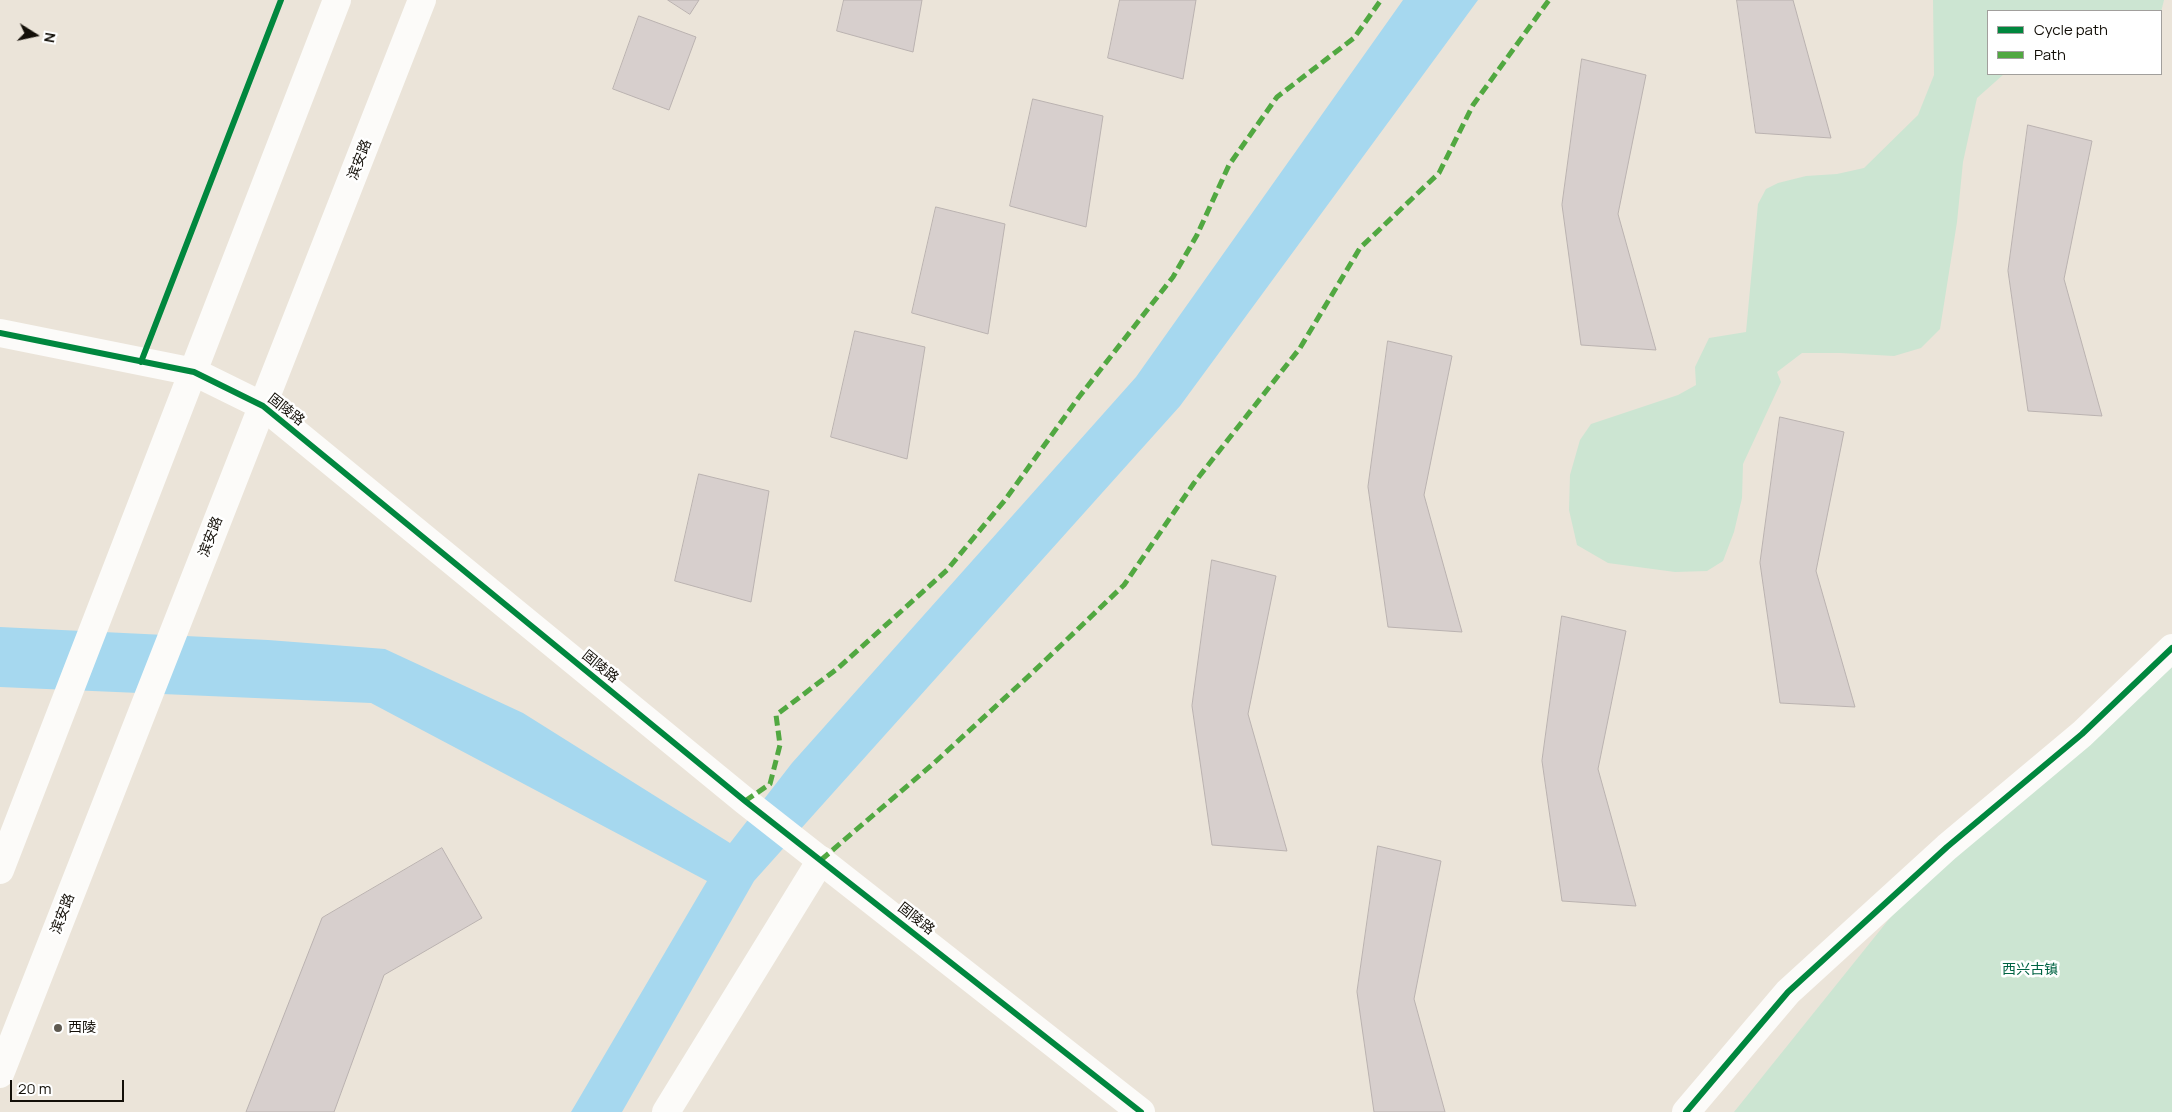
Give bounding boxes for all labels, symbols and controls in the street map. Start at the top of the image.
north arrow [10,10,60,60]
legend [1987,10,2162,75]
text: Cycle path [2034,19,2108,40]
text: N [40,31,60,44]
text: Path [2034,44,2066,65]
street label: 滨安路 [345,137,375,183]
street label: 固陵路 [264,390,308,430]
street label: 滨安路 [196,514,226,560]
street label: 固陵路 [578,647,622,687]
street label: 滨安路 [48,891,78,937]
street label: 固陵路 [894,899,938,939]
park label: 西兴古镇 [2002,962,2058,978]
place label: 西陵 [68,1020,96,1036]
marker: 西陵 [52,1022,64,1034]
scale bar [12,1070,126,1102]
text: 20 m [18,1078,51,1099]

